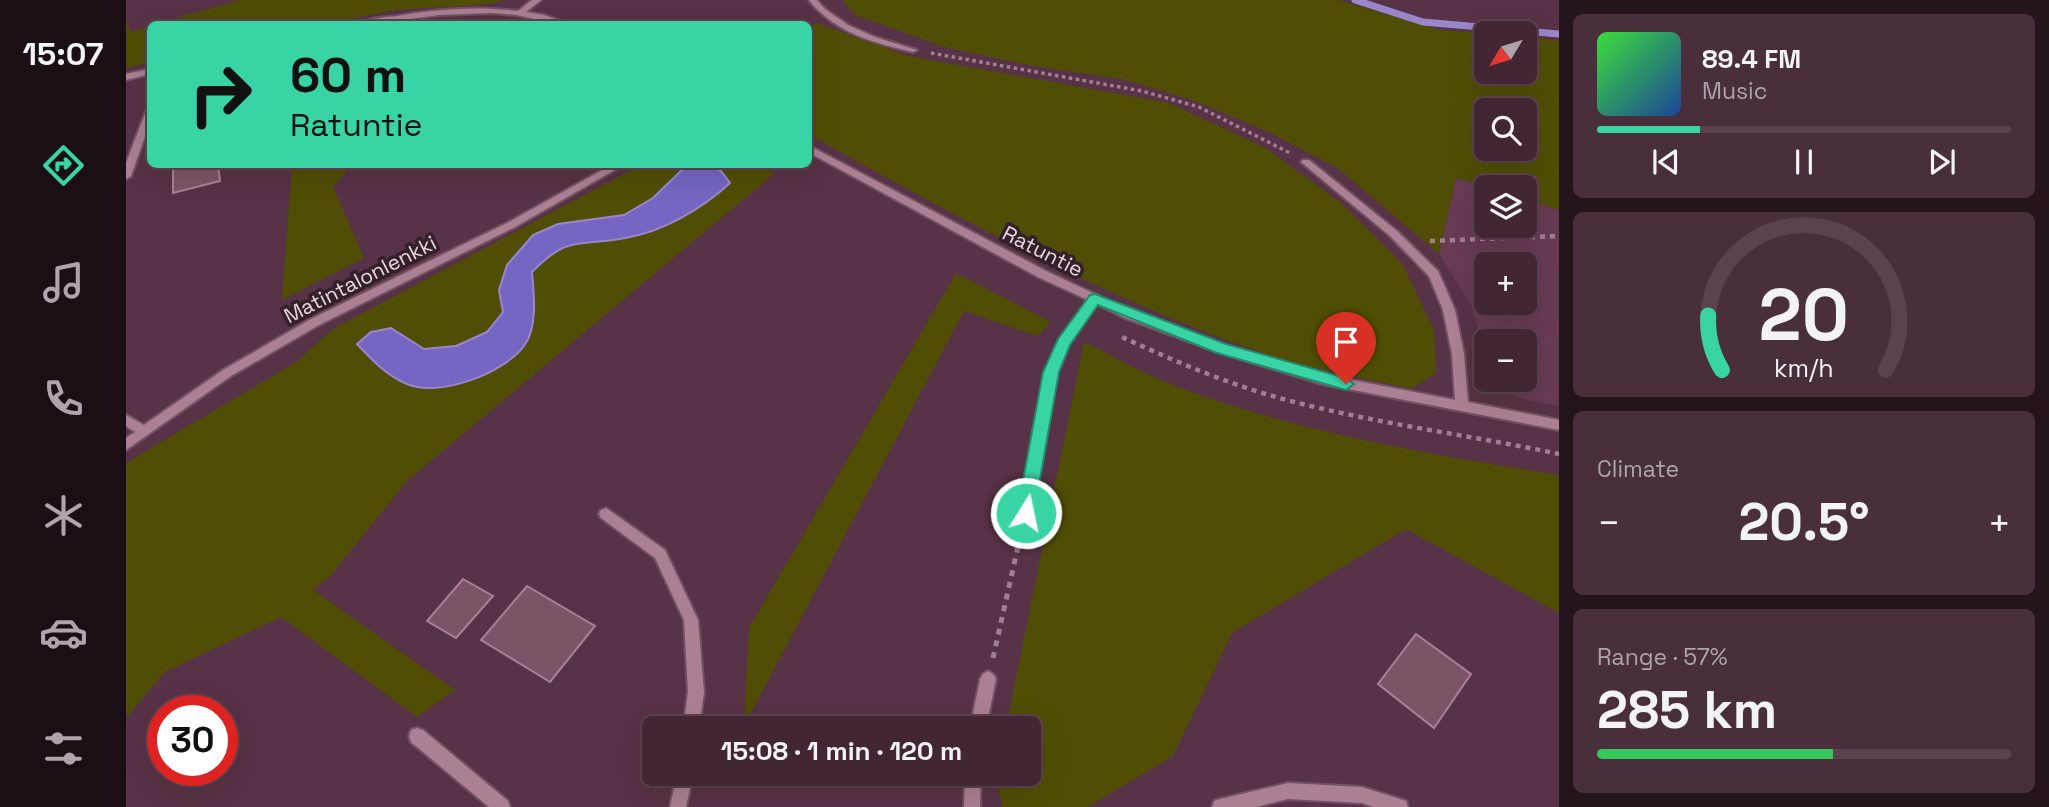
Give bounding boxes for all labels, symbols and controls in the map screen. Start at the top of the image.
north arrow [1474,21,1536,84]
map controls [1474,21,1537,392]
text: 15:07 [22,34,104,74]
text: 89.4 FM [1702,42,1801,76]
text: 60 m [290,44,406,106]
icon: right [175,49,266,140]
text: Music [1702,76,1767,106]
button: search [1474,98,1537,161]
text: Ratuntie [290,105,423,145]
icon: directions [39,141,88,190]
icon: previous [1647,143,1685,181]
icon: pause [1785,143,1823,181]
icon: next [1923,143,1961,181]
button: layers [1474,175,1537,238]
street label: Ratuntie [998,219,1088,283]
street label: Matintalonlenkki [279,229,441,329]
button: + [1474,252,1537,315]
icon: music [39,258,88,307]
text: 20 [1759,269,1849,362]
pin [1316,312,1376,384]
icon: arrive [1327,323,1365,361]
button: − [1474,329,1537,392]
text: km/h [1774,352,1834,384]
icon: phone [39,374,88,423]
text: Climate [1597,454,1679,484]
position arrow [989,476,1063,550]
text: 20.5° [1738,489,1870,555]
icon: climate [39,491,88,540]
text: − [1597,499,1621,547]
text: + [1987,499,2011,547]
icon: car [39,608,88,657]
text: Range · 57% [1597,642,1728,672]
text: 285 km [1597,677,1777,743]
speed limit sign: 30 [147,695,238,786]
icon: filters [39,724,88,773]
text: 15:08 · 1 min · 120 m [721,734,962,768]

